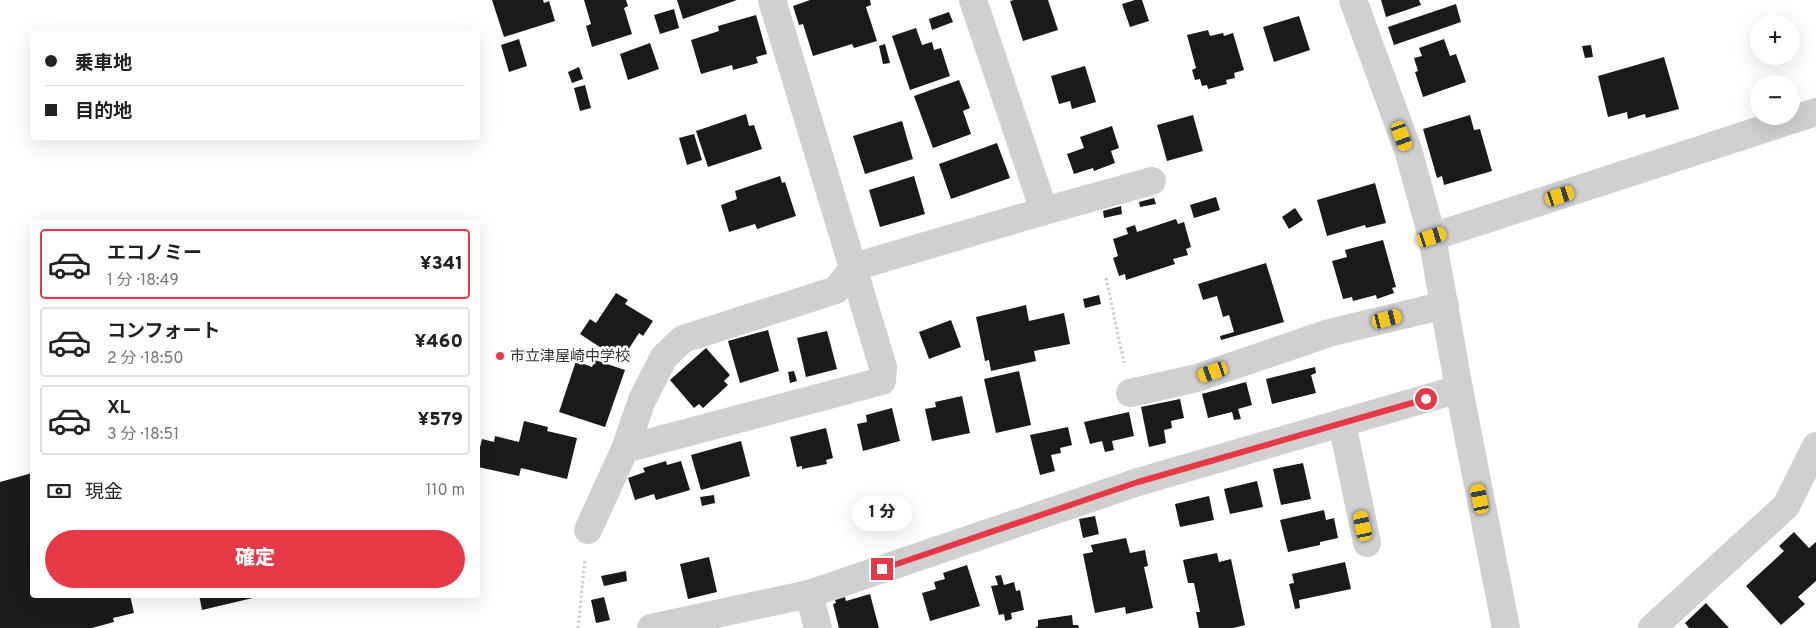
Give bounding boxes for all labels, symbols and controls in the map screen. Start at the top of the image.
map controls [1750,15,1800,125]
button: + [1750,15,1800,65]
text: 乗車地 [75,52,132,76]
button: − [1750,75,1800,125]
text: 目的地 [75,100,132,124]
car [1389,119,1414,153]
car [1543,184,1576,208]
car [1415,225,1448,249]
icon: car [47,242,92,287]
text: エコノミー [107,242,202,266]
text: ¥341 [420,252,463,276]
text: 1 分 · 18:49 [107,271,179,291]
car [1370,308,1403,330]
icon: car [47,320,92,365]
text: コンフォート [107,320,220,344]
text: ¥460 [414,330,463,354]
place label: 市立津屋崎中学校 [510,348,630,367]
text: 2 分 · 18:50 [107,349,184,369]
marker: 市立津屋崎中学校 [494,350,506,362]
car [1196,360,1229,384]
route start [1415,388,1437,410]
text: XL [107,396,130,420]
icon: car [47,398,92,443]
text: ¥579 [418,408,463,432]
text: 3 分 · 18:51 [107,425,179,445]
icon: cash [45,477,73,505]
text: 現金 [85,481,123,505]
text: 110 m [425,481,465,501]
car [1469,483,1490,515]
callout: 1 分 [852,496,912,532]
text: 1 分 [869,503,895,523]
car [1352,510,1373,542]
button: 確定 [45,530,465,588]
route end [871,558,893,580]

